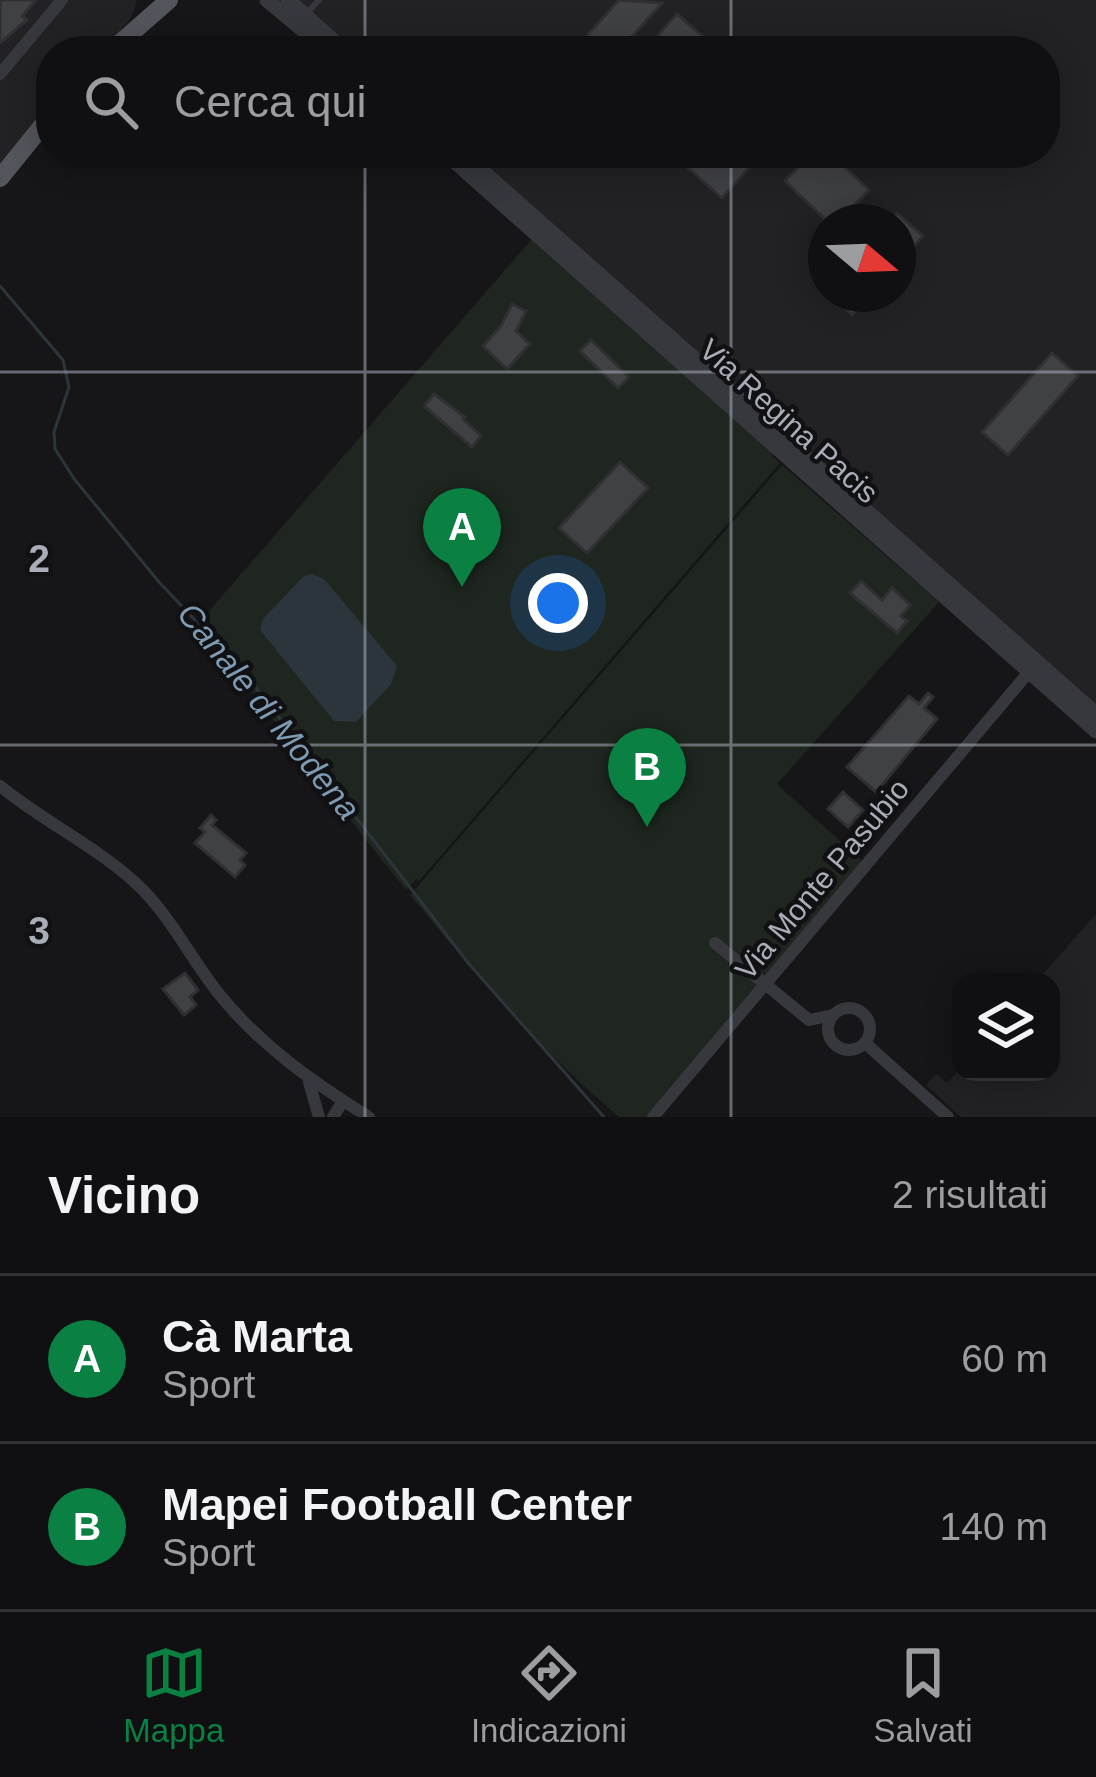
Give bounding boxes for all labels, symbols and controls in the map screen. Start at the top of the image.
search box [36,36,1060,168]
icon: search [78,69,144,135]
text: Cerca qui [174,76,367,127]
north arrow [808,204,916,312]
street label: Via Regina Pacis [693,332,885,510]
pin: A [423,488,501,587]
text: 2 [28,537,50,580]
your location [528,573,588,633]
water label: Canale di Modena [170,595,368,827]
pin: B [608,728,686,827]
street label: Via Monte Pasubio [729,772,915,986]
text: 3 [28,909,50,952]
map controls [952,973,1060,1081]
button: layers [952,973,1060,1081]
text: Vicino [48,1167,200,1224]
text: 2 risultati [892,1173,1048,1216]
text: Cà Marta [162,1311,352,1362]
text: A [73,1337,101,1380]
text: 60 m [961,1337,1048,1380]
text: Sport [162,1363,255,1406]
text: Mapei Football Center [162,1479,632,1530]
text: B [73,1505,101,1548]
text: 140 m [940,1505,1048,1548]
text: Sport [162,1531,255,1574]
tab: Mappa [123,1640,224,1750]
tab: Indicazioni [471,1640,627,1750]
tab: Salvati [874,1640,973,1750]

